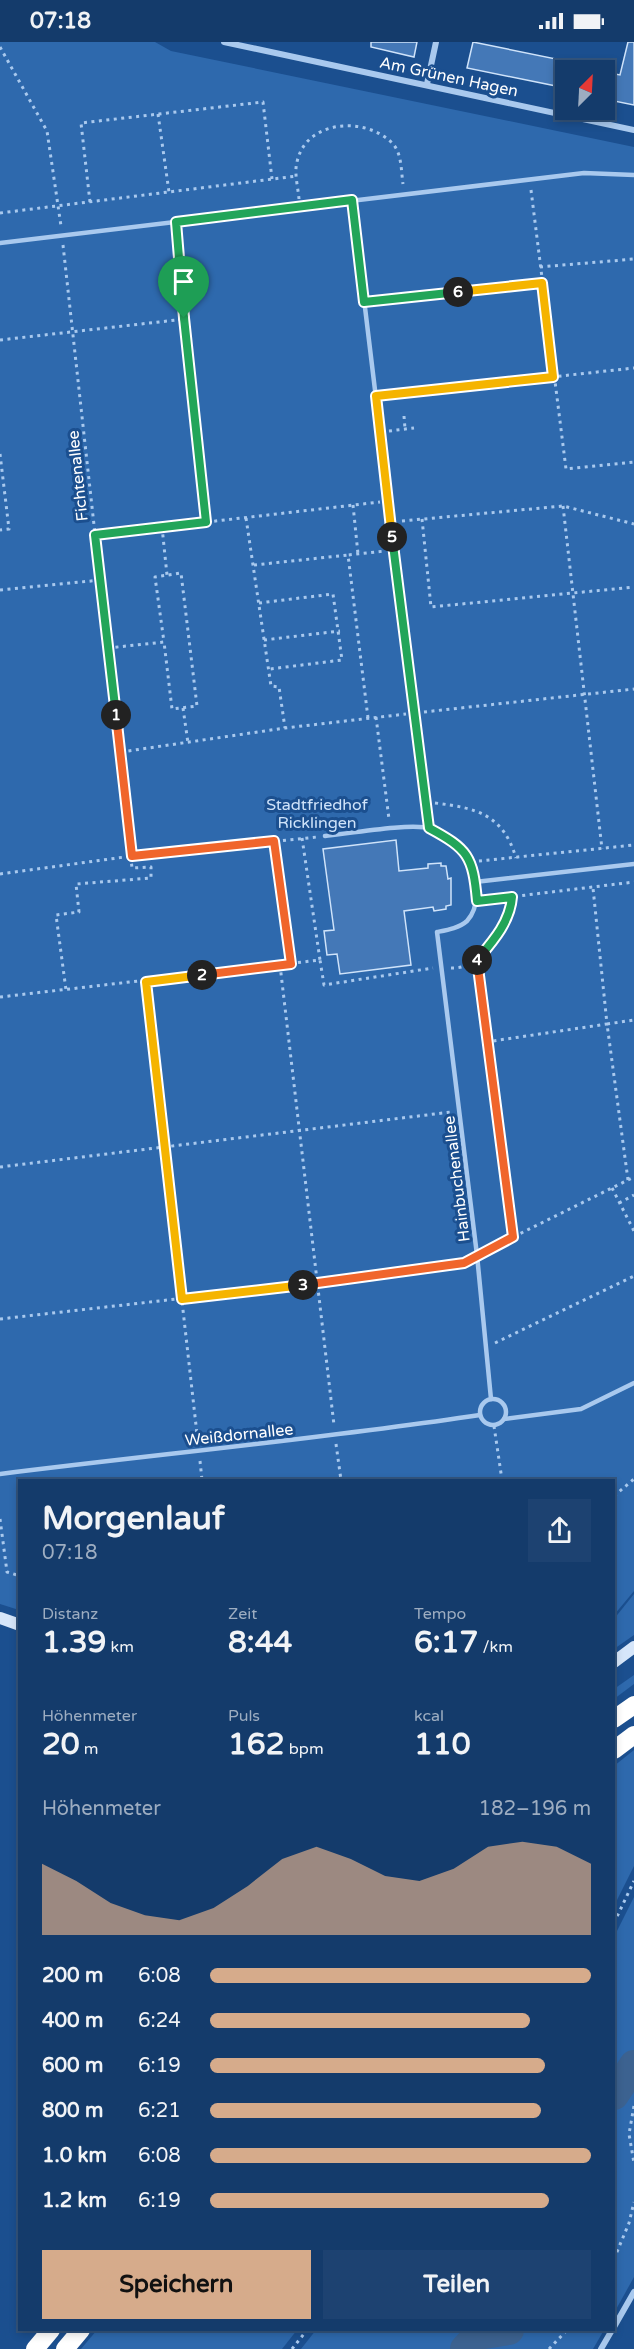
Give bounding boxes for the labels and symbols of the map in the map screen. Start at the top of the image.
street label: Am Grünen Hagen [378,53,520,101]
north arrow [555,60,615,120]
pin [158,256,209,318]
pin: 6 [443,277,473,307]
street label: Fichtenallee [63,429,93,522]
pin: 5 [377,522,407,552]
pin: 1 [101,700,131,730]
park label: Stadtfriedhof Ricklingen [266,795,369,833]
pin: 4 [462,945,492,975]
pin: 2 [187,960,217,990]
street label: Hainbuchenallee [439,1115,475,1243]
pin: 3 [288,1270,318,1300]
street label: Weißdornallee [184,1419,294,1451]

